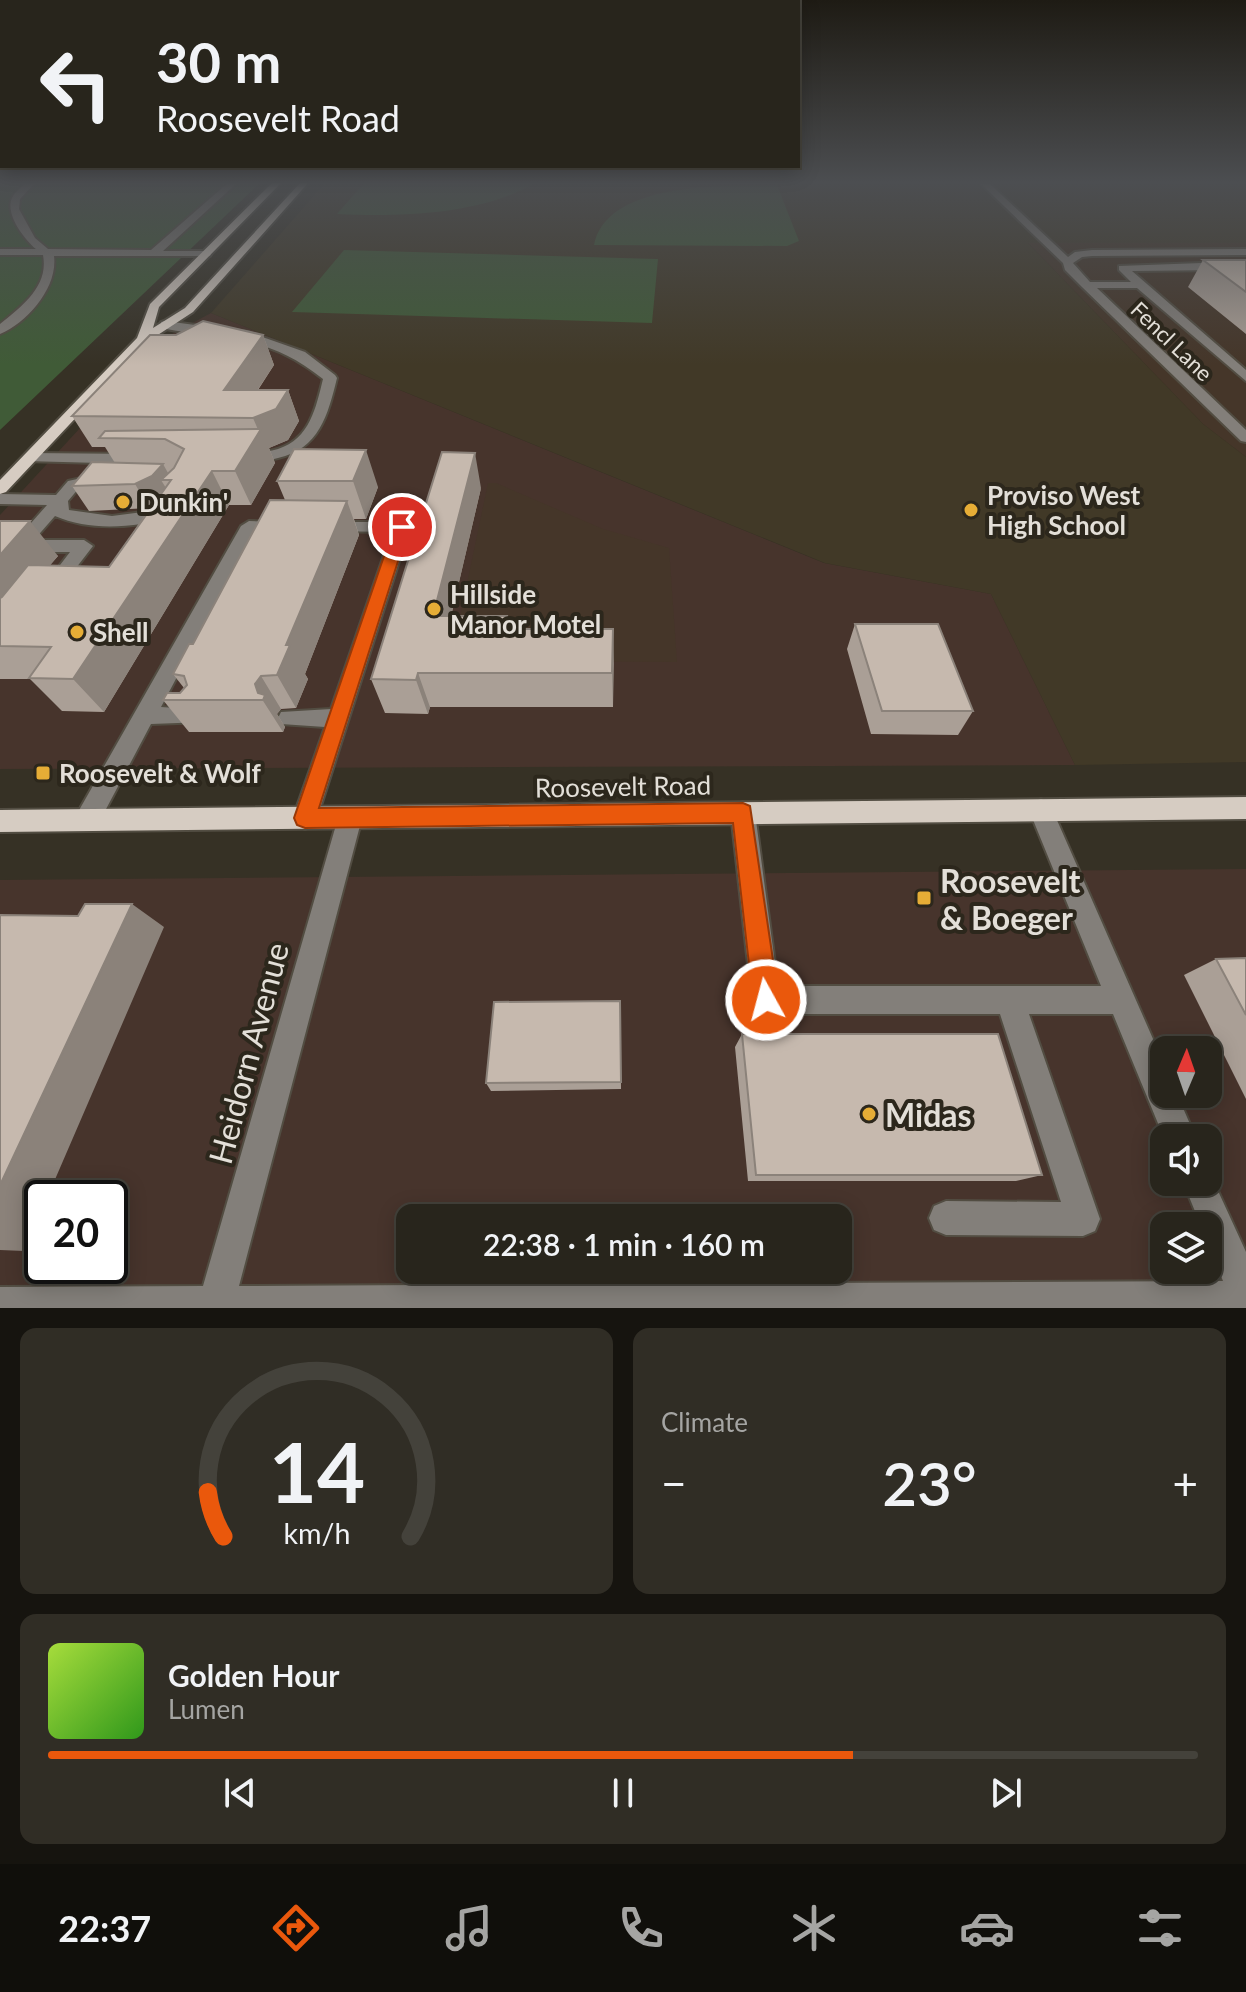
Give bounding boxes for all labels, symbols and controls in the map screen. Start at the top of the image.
text: 30 m [156,28,281,95]
icon: left [24,32,128,136]
text: Roosevelt Road [156,96,400,140]
street label: Fencl Lane [1126,296,1218,386]
place label: Proviso West High School [987,479,1141,541]
place label: Dunkin' [139,486,228,518]
marker: Dunkin' [114,493,132,511]
pin [368,493,436,561]
marker: Proviso West High School [962,501,980,519]
icon: arrive [380,505,424,549]
place label: Hillside Manor Motel [450,578,601,640]
marker: Hillside Manor Motel [425,600,443,618]
place label: Shell [93,616,149,648]
marker: Shell [68,623,86,641]
place label: Roosevelt & Wolf [59,757,261,789]
marker: Roosevelt & Wolf [34,764,52,782]
street label: Roosevelt Road [535,768,711,804]
place label: Roosevelt & Boeger [940,861,1080,937]
marker: Roosevelt & Boeger [915,889,933,907]
street label: Heidorn Avenue [200,938,296,1168]
position arrow [724,958,808,1042]
north arrow [1150,1036,1222,1108]
map controls [1150,1036,1222,1284]
place label: Midas [885,1095,972,1134]
marker: Midas [860,1105,878,1123]
button: sound [1150,1124,1222,1196]
speed limit sign: 20 [24,1180,128,1284]
button: layers [1150,1212,1222,1284]
text: 22:38 · 1 min · 160 m [483,1226,765,1262]
text: Climate [661,1406,748,1438]
text: 14 [268,1421,365,1521]
text: 23° [882,1447,977,1519]
text: − [661,1457,687,1509]
text: + [1172,1457,1198,1509]
text: km/h [283,1516,350,1550]
text: Golden Hour [168,1657,340,1693]
text: Lumen [168,1693,245,1725]
icon: previous [218,1771,262,1815]
icon: pause [601,1771,645,1815]
icon: next [984,1771,1028,1815]
icon: directions [268,1900,324,1956]
icon: music [441,1900,497,1956]
icon: phone [613,1900,669,1956]
icon: climate [786,1900,842,1956]
icon: car [959,1900,1015,1956]
icon: filters [1132,1900,1188,1956]
text: 22:37 [58,1906,151,1950]

